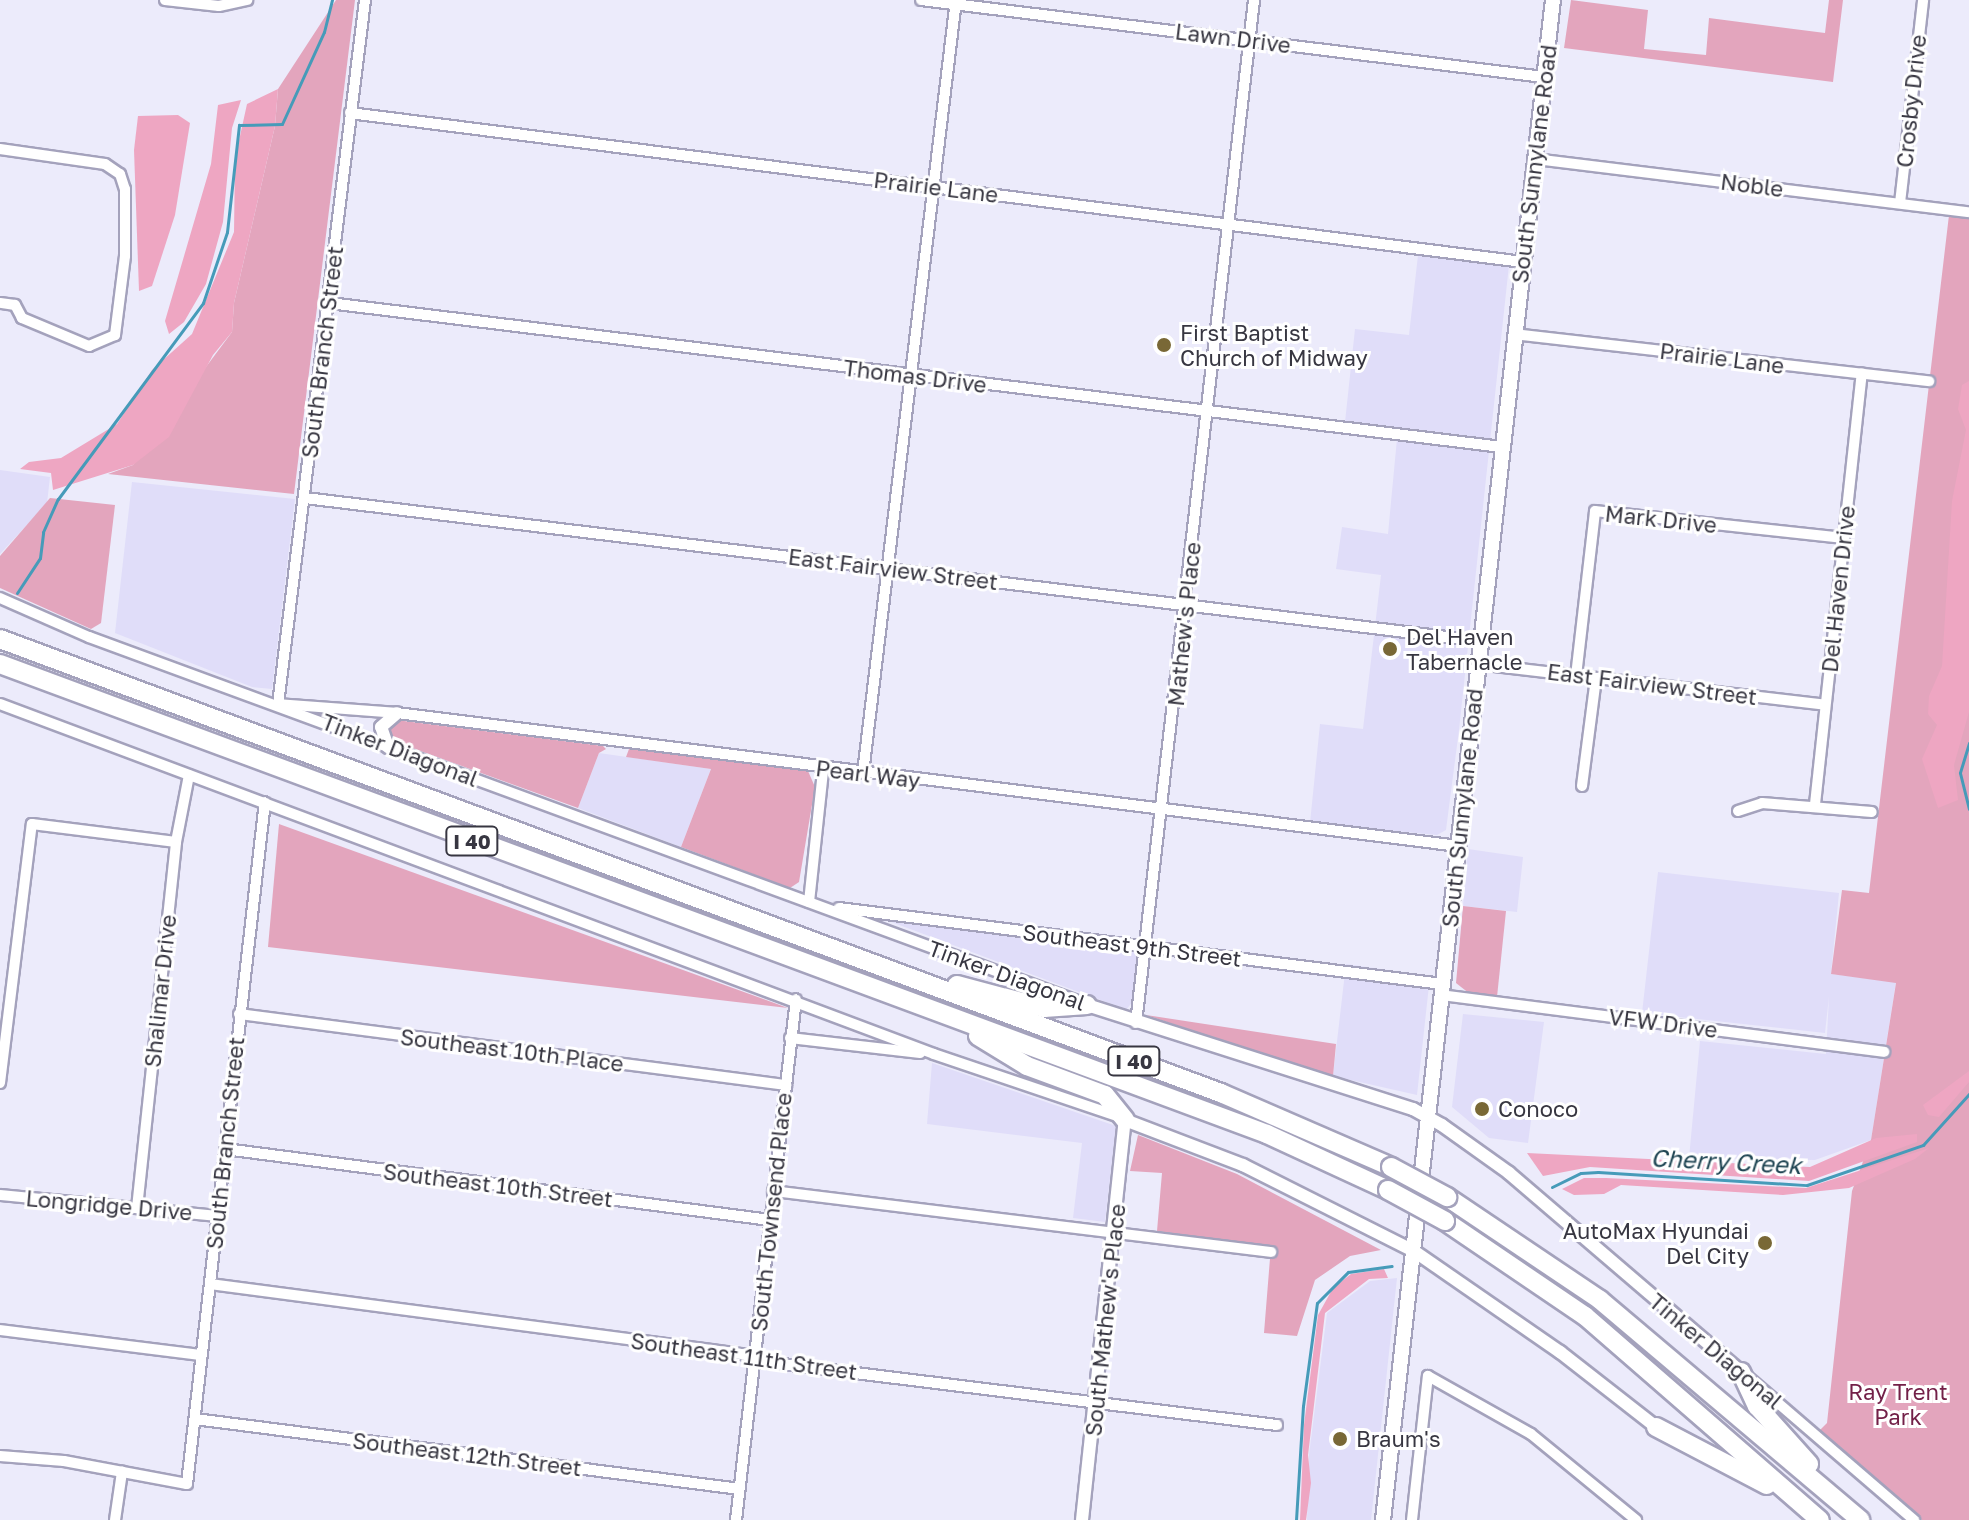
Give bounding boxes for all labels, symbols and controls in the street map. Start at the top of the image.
street label: Lawn Drive [1174,18,1292,58]
street label: Crosby Drive [1891,33,1931,169]
street label: South Sunnylane Road [1506,43,1562,285]
street label: Prairie Lane [872,166,1000,208]
street label: Noble [1719,168,1785,202]
street label: South Branch Street [296,244,348,460]
place label: First Baptist Church of Midway [1180,319,1368,370]
marker: First Baptist Church of Midway [1155,336,1173,354]
street label: Prairie Lane [1658,337,1786,379]
street label: Thomas Drive [842,354,988,398]
street label: Mark Drive [1604,500,1718,538]
street label: Del Haven Drive [1816,504,1860,674]
street label: Mathew's Place [1162,541,1206,707]
street label: East Fairview Street [787,543,999,595]
place label: Del Haven Tabernacle [1406,623,1522,674]
marker: Del Haven Tabernacle [1381,640,1399,658]
street label: East Fairview Street [1546,658,1758,710]
street label: South Sunnylane Road [1436,687,1488,929]
street label: Tinker Diagonal [318,708,482,792]
street label: Pearl Way [814,754,922,794]
road number: I 40 [444,825,500,857]
street label: Shalimar Drive [139,913,181,1069]
street label: Southeast 9th Street [1021,918,1243,972]
street label: Tinker Diagonal [925,934,1089,1016]
street label: VFW Drive [1607,1003,1719,1043]
street label: Southeast 10th Place [399,1023,625,1077]
street label: South Branch Street [201,1035,249,1251]
road number: I 40 [1106,1045,1162,1077]
street label: South Townsend Place [745,1091,797,1333]
place label: Conoco [1498,1096,1578,1122]
marker: Conoco [1473,1100,1491,1118]
water label: Cherry Creek [1650,1143,1802,1179]
street label: Southeast 10th Street [382,1158,614,1212]
street label: Longridge Drive [25,1185,193,1225]
street label: South Mathew's Place [1080,1202,1130,1438]
place label: AutoMax Hyundai Del City [1563,1217,1749,1268]
marker: AutoMax Hyundai Del City [1756,1234,1774,1252]
street label: Tinker Diagonal [1644,1288,1788,1414]
street label: Southeast 11th Street [629,1327,859,1385]
park label: Ray Trent Park [1848,1378,1948,1430]
place label: Braum's [1356,1426,1441,1452]
street label: Southeast 12th Street [351,1427,583,1481]
marker: Braum's [1331,1430,1349,1448]

